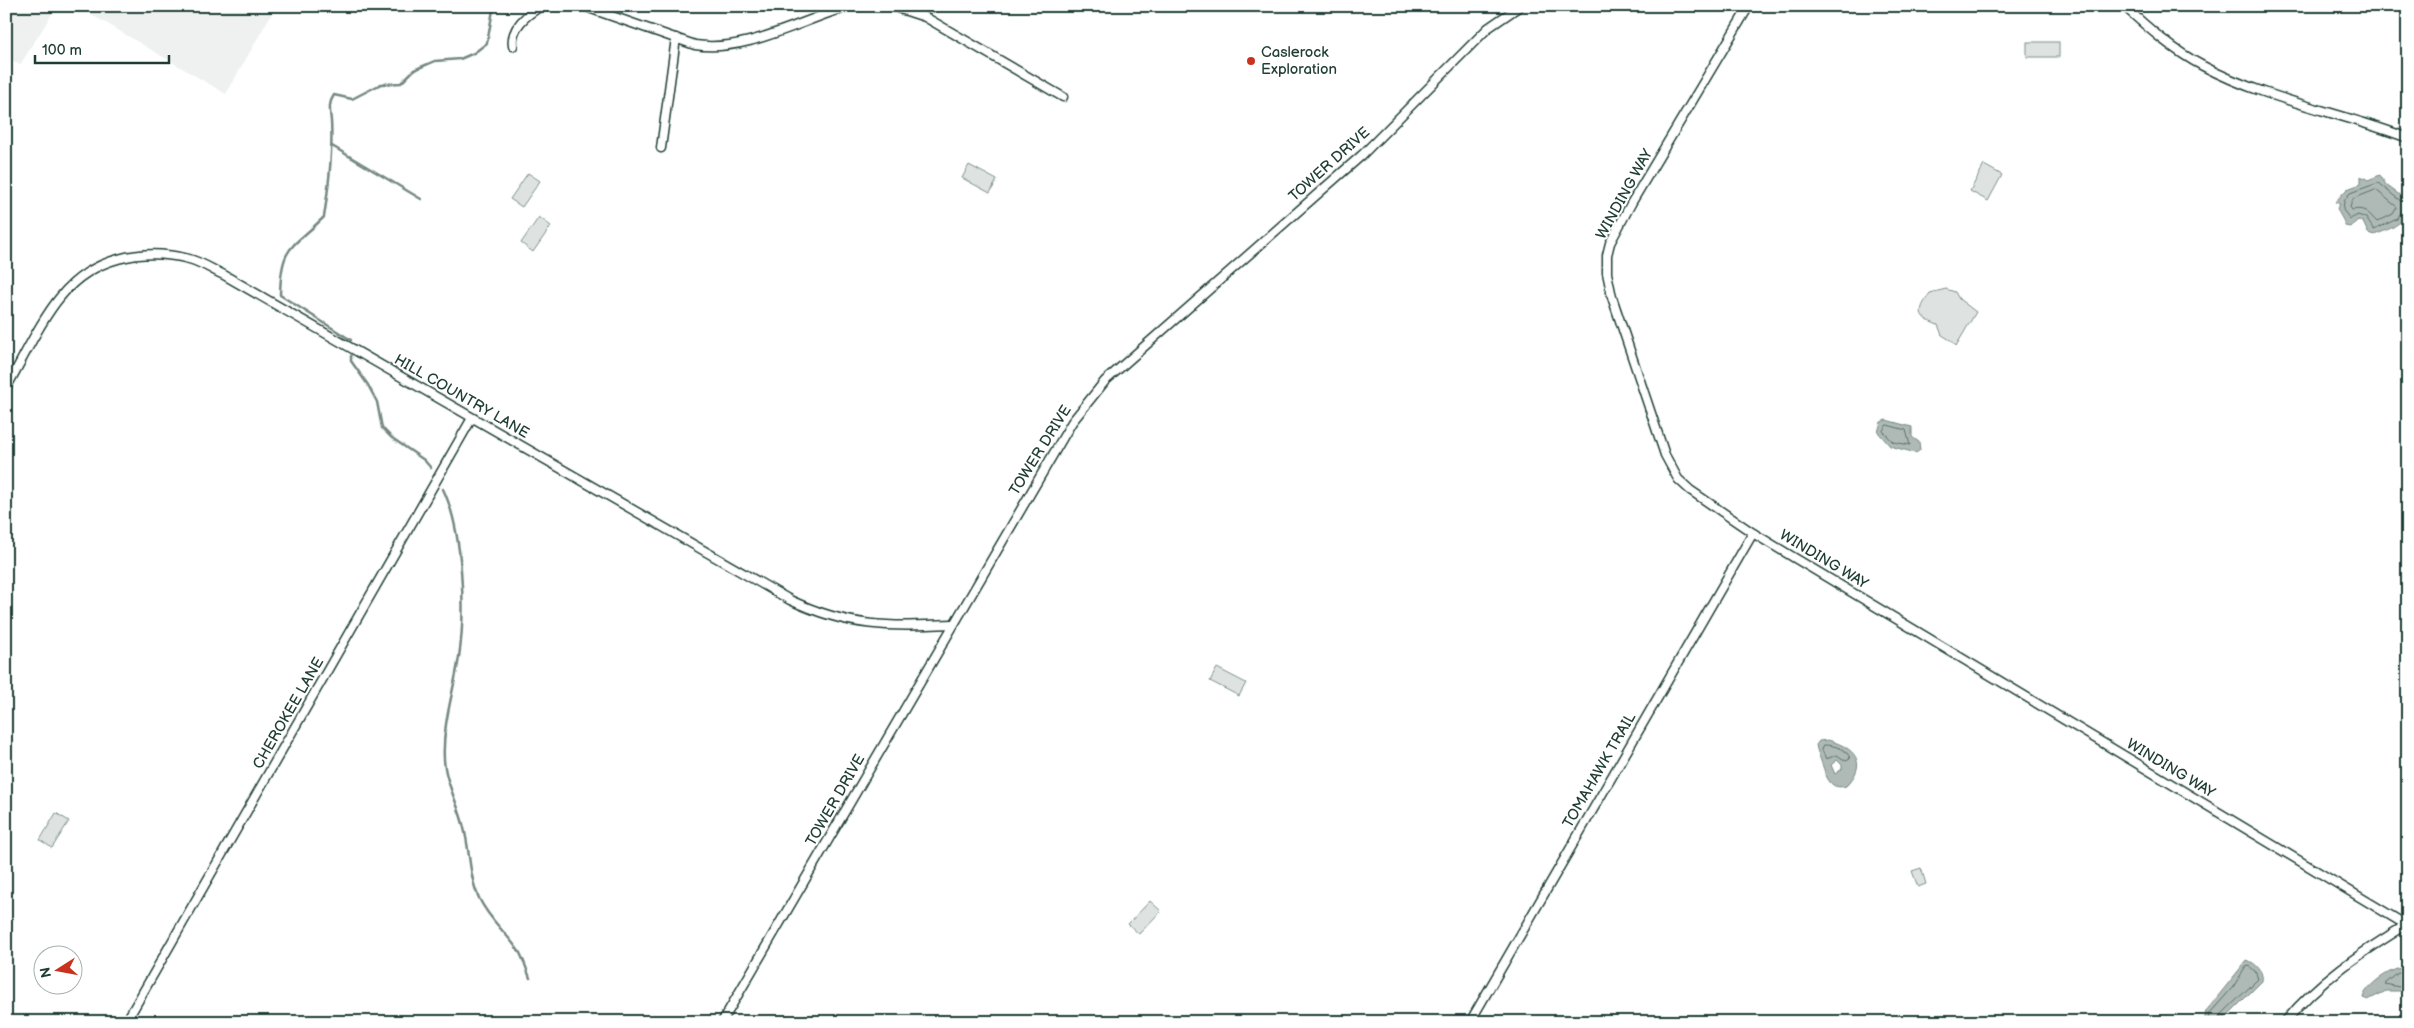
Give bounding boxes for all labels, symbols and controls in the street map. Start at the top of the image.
scale bar [35,32,169,64]
text: 100 m [42,41,82,60]
place label: Caslerock Exploration [1261,43,1337,79]
marker: Caslerock Exploration [1245,55,1257,67]
street label: TOWER DRIVE [1285,123,1374,206]
street label: WINDING WAY [1592,146,1657,243]
street label: HILL COUNTRY LANE [391,350,533,443]
street label: TOWER DRIVE [1005,402,1076,499]
street label: WINDING WAY [1776,525,1872,593]
street label: CHEROKEE LANE [249,654,328,773]
street label: TOMAHAWK TRAIL [1559,709,1640,831]
street label: WINDING WAY [2123,734,2219,802]
street label: TOWER DRIVE [802,751,869,849]
north arrow [32,946,82,996]
text: N [36,966,55,979]

